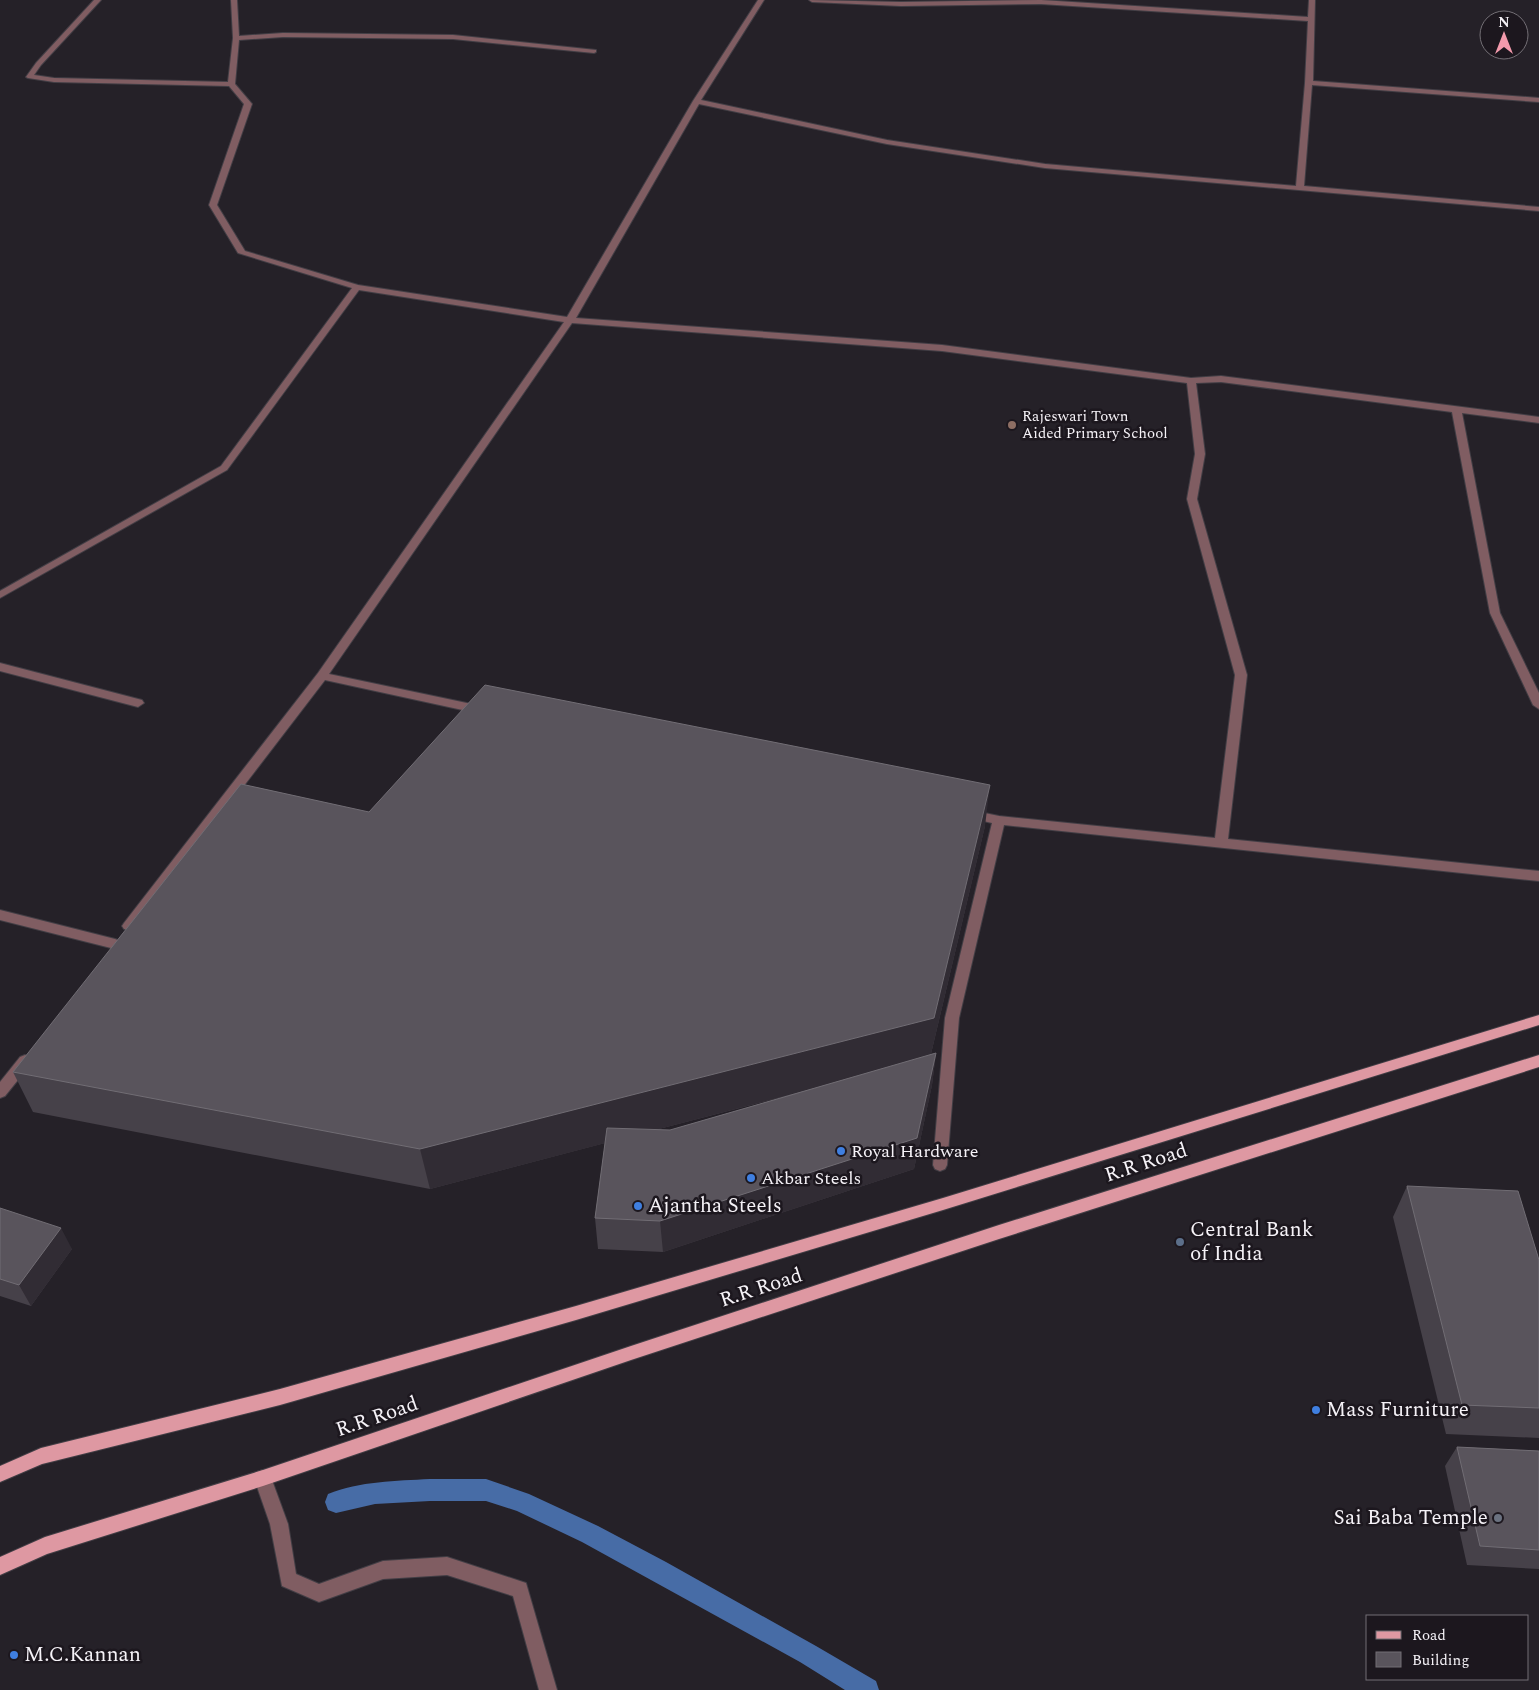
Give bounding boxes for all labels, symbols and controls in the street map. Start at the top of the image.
north arrow [1479,10,1529,60]
text: N [1498,12,1510,33]
place label: Rajeswari Town Aided Primary School [1022,405,1168,445]
marker: Rajeswari Town Aided Primary School [1006,419,1018,431]
street label: R.R Road [1100,1135,1192,1191]
place label: Royal Hardware [851,1138,979,1165]
marker: Royal Hardware [835,1145,847,1157]
place label: Akbar Steels [761,1165,861,1192]
marker: Akbar Steels [745,1172,757,1184]
place label: Ajantha Steels [648,1190,782,1222]
marker: Ajantha Steels [632,1200,644,1212]
place label: Central Bank of India [1190,1214,1314,1270]
marker: Central Bank of India [1174,1236,1186,1248]
street label: R.R Road [715,1260,807,1316]
street label: R.R Road [331,1388,423,1446]
place label: Mass Furniture [1326,1394,1469,1426]
marker: Mass Furniture [1310,1404,1322,1416]
place label: Sai Baba Temple [1333,1502,1488,1534]
marker: Sai Baba Temple [1492,1512,1504,1524]
legend [1366,1615,1529,1680]
text: Road [1412,1624,1446,1647]
place label: M.C.Kannan [24,1639,141,1671]
marker: M.C.Kannan [8,1649,20,1661]
text: Building [1412,1649,1469,1672]

